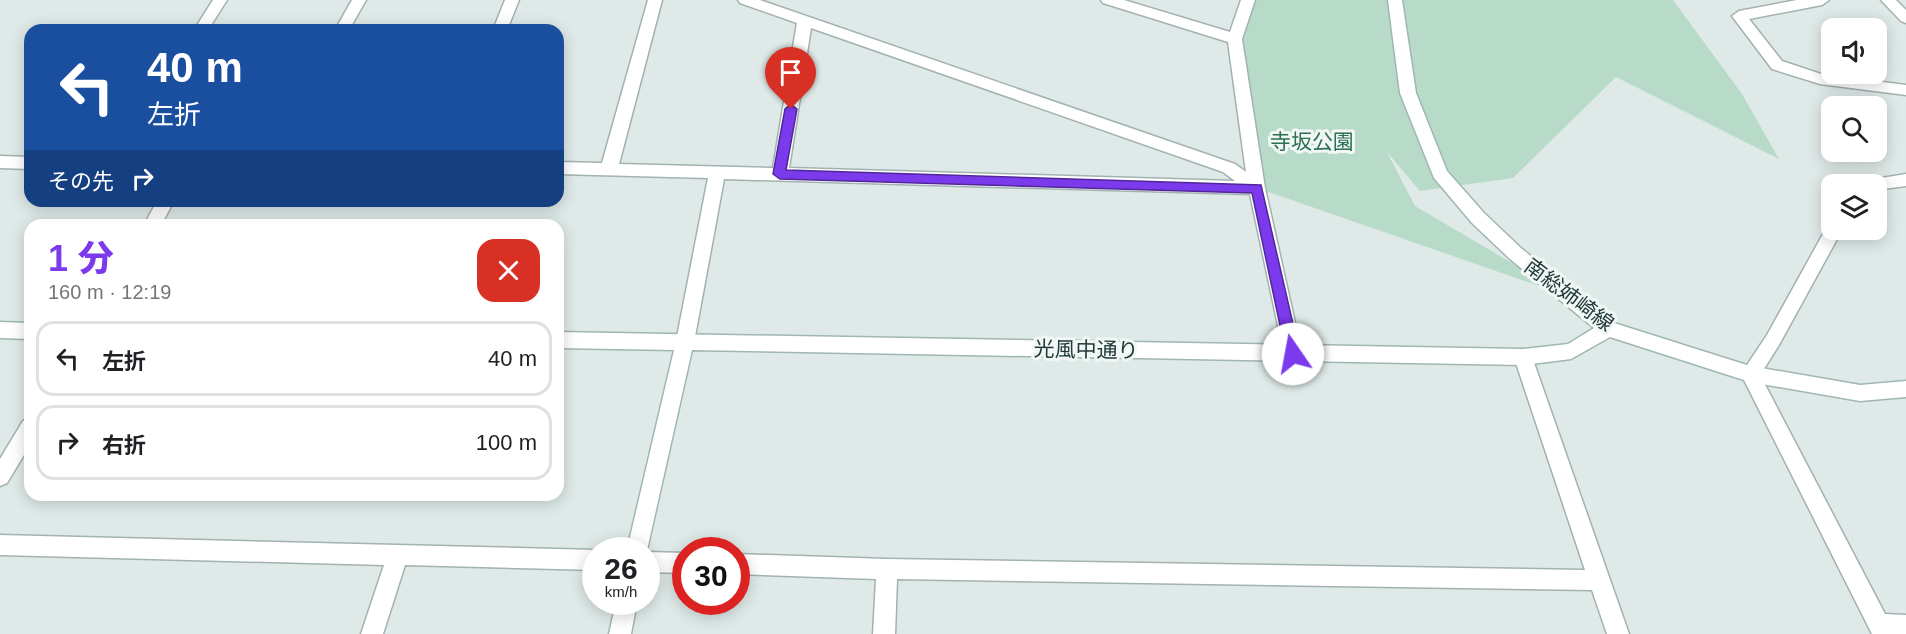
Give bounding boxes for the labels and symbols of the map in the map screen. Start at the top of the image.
pin [765,47,816,109]
park label: 寺坂公園 [1270,130,1354,153]
street label: 南総姉崎線 [1520,254,1618,335]
position arrow [1261,322,1325,386]
street label: 光風中通り [1033,337,1139,362]
speed limit sign: 30 [672,537,750,615]

